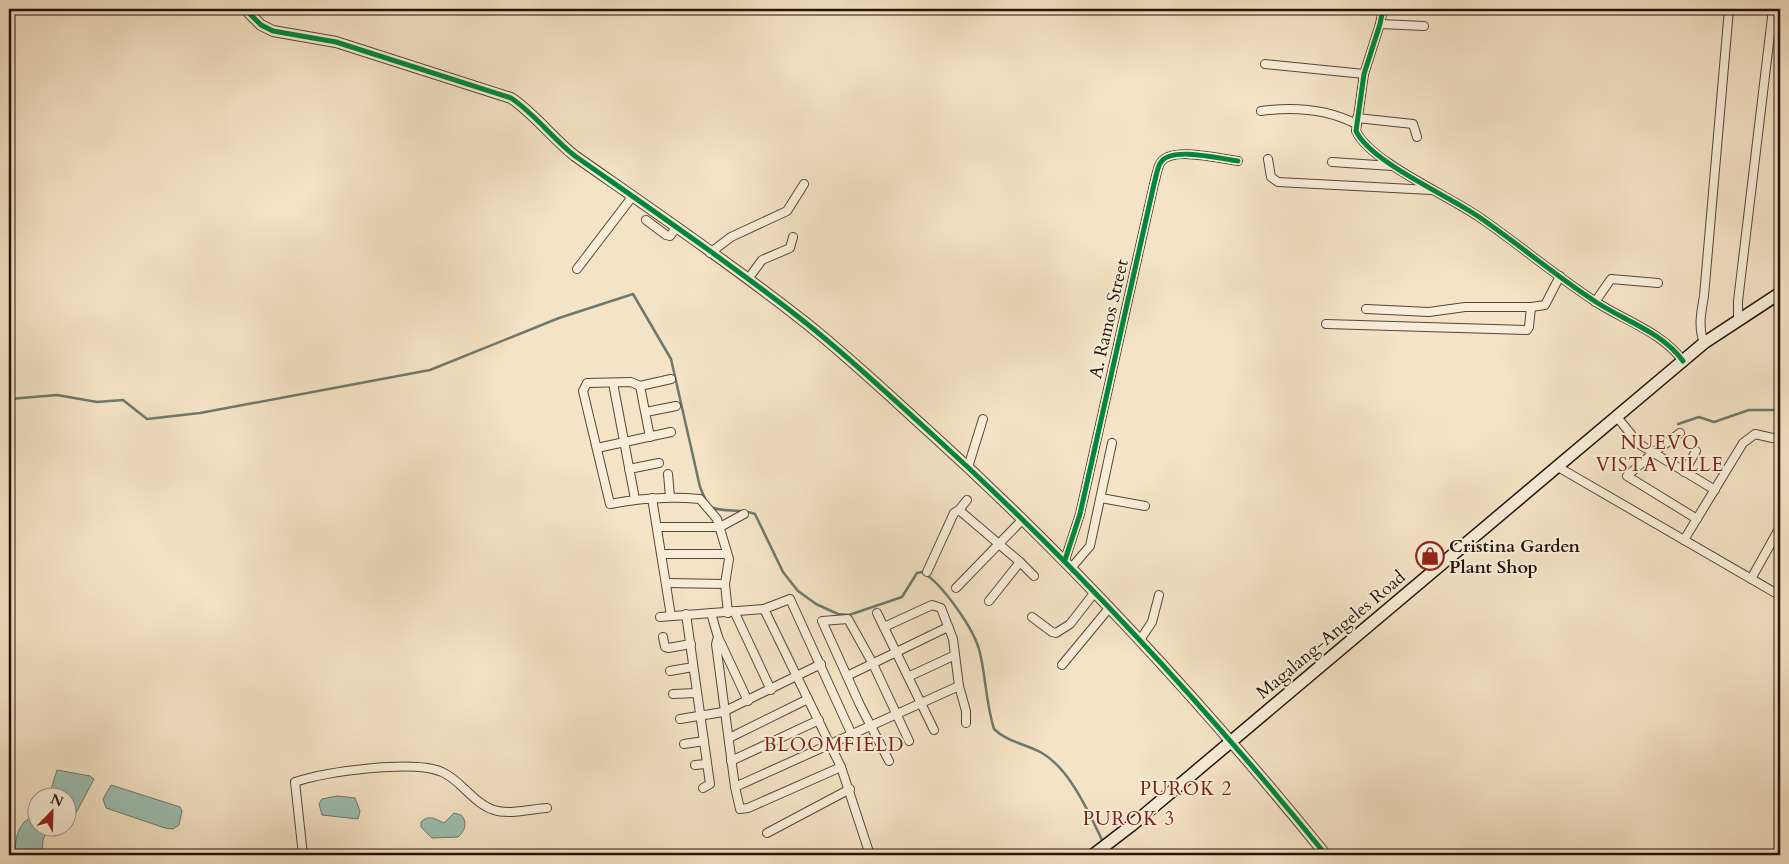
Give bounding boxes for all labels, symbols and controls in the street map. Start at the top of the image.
street label: A. Ramos Street [1083,257,1135,381]
district label: NUEVO VISTA VILLE [1596,430,1724,478]
place label: Cristina Garden Plant Shop [1449,534,1581,580]
shop icon: Cristina Garden Plant Shop [1415,541,1445,571]
street label: Magalang-Angeles Road [1251,565,1411,705]
district label: BLOOMFIELD [763,732,905,758]
district label: PUROK 2 [1140,776,1232,802]
north arrow [28,786,78,836]
text: N [48,789,66,812]
district label: PUROK 3 [1083,806,1175,832]

